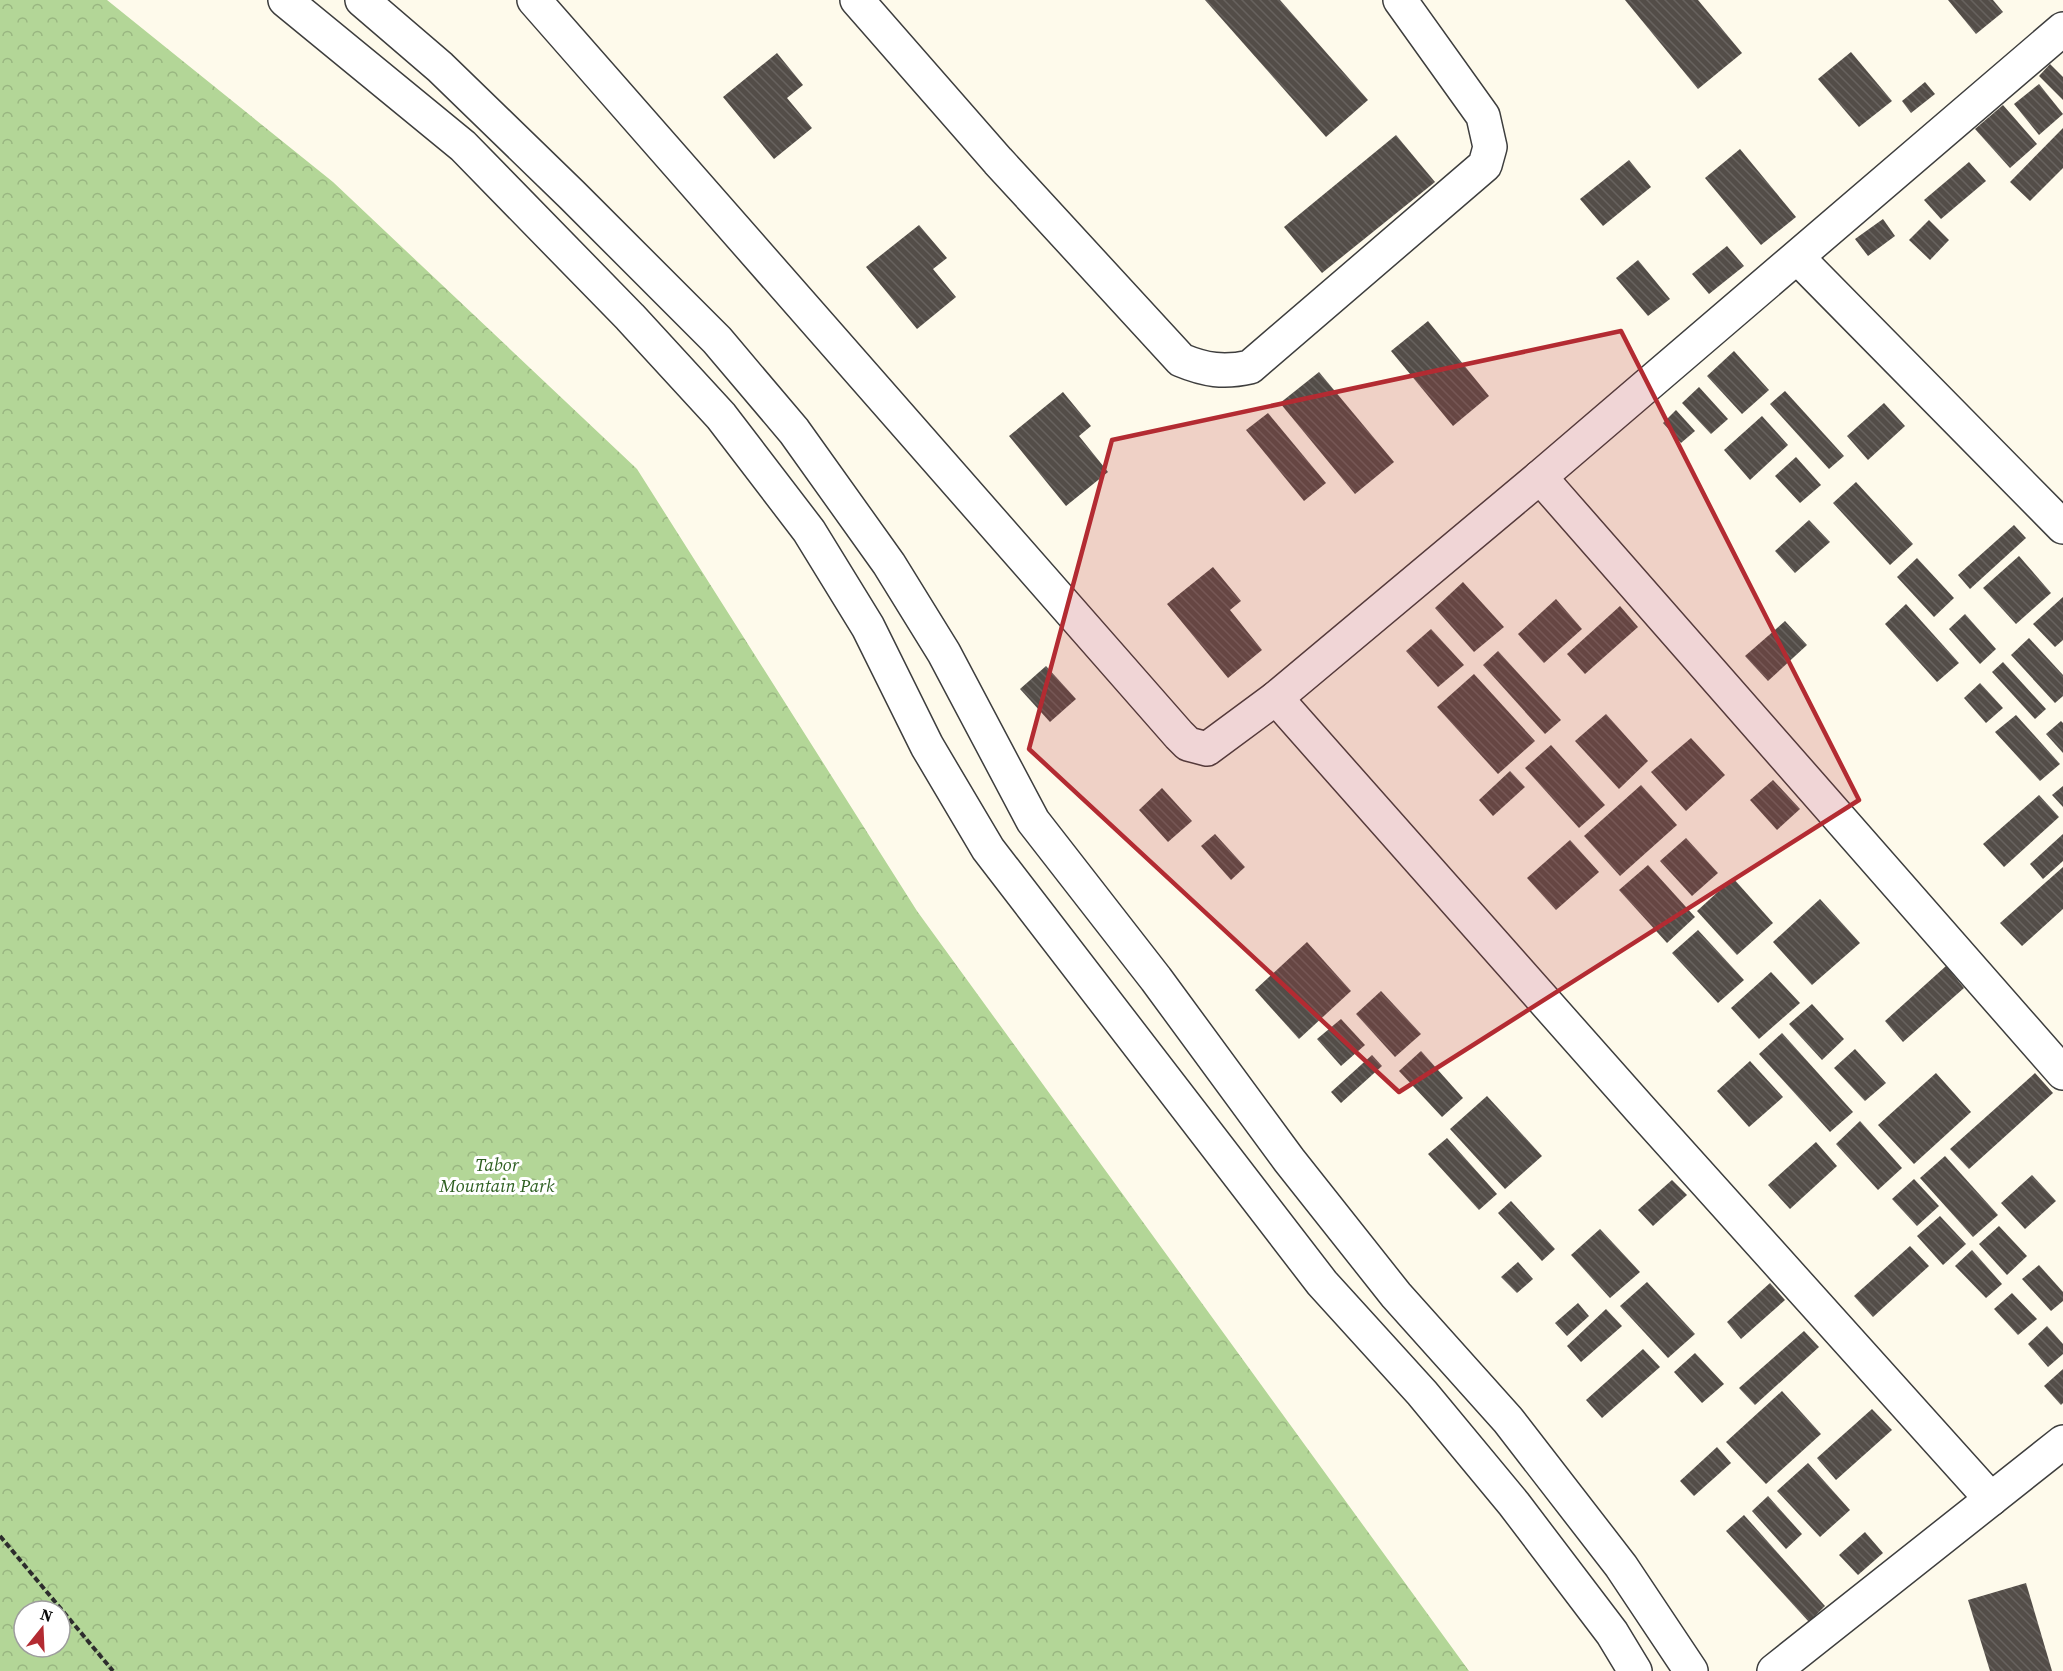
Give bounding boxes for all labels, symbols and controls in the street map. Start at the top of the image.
park label: Tabor Mountain Park [439,1152,555,1198]
north arrow [12,1599,72,1659]
text: N [38,1602,56,1627]

